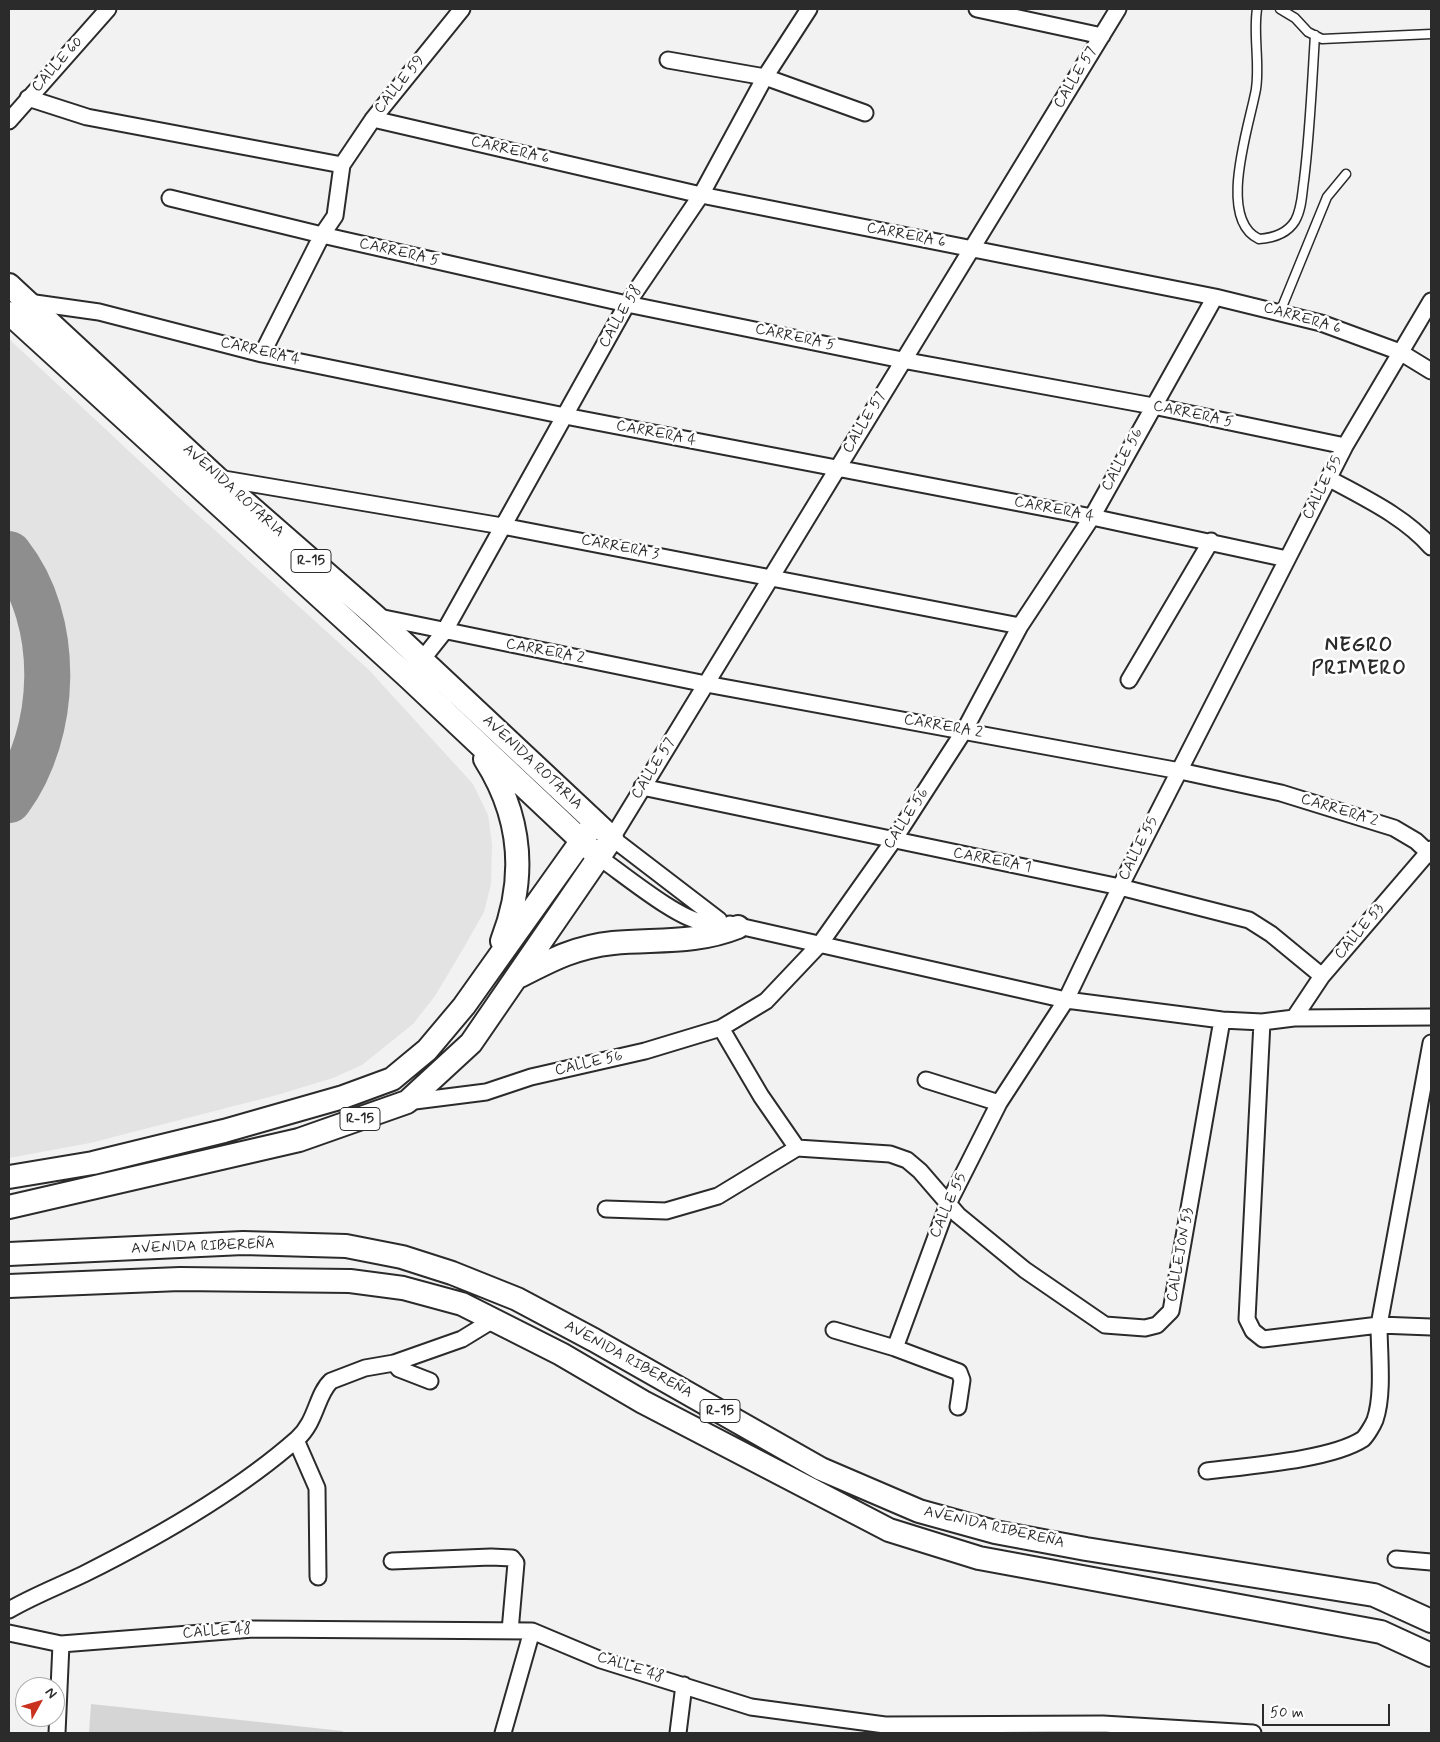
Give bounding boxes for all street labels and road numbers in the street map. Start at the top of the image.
street label: CALLE 60 [28,34,88,96]
street label: CALLE 57 [1051,44,1101,112]
street label: CALLE 59 [371,52,429,118]
street label: CARRERA 6 [469,133,551,169]
street label: CARRERA 6 [865,220,947,252]
street label: CARRERA 5 [357,235,441,271]
street label: CALLE 58 [596,283,646,351]
street label: CARRERA 6 [1261,299,1343,339]
street label: CARRERA 5 [753,321,837,355]
street label: CARRERA 4 [218,334,302,370]
street label: CALLE 57 [840,389,890,457]
street label: CARRERA 5 [1151,398,1235,432]
street label: CARRERA 4 [614,417,698,451]
street label: CALLE 56 [1098,425,1148,495]
street label: AVENIDA ROTARIA [179,441,287,541]
street label: CALLE 55 [1299,453,1347,523]
street label: CARRERA 4 [1012,493,1096,527]
street label: CARRERA 3 [579,532,661,564]
road number: R-15 [291,550,331,572]
street label: CARRERA 2 [504,636,586,668]
street label: CARRERA 2 [902,711,984,743]
street label: AVENIDA ROTARIA [478,712,586,814]
street label: CALLE 57 [628,735,680,803]
street label: CALLE 56 [881,785,933,853]
street label: CARRERA 2 [1298,791,1380,831]
street label: CALLE 55 [1115,814,1163,884]
street label: CARRERA 1 [951,845,1033,877]
street label: CALLE 53 [1331,900,1389,964]
street label: CALLE 56 [553,1047,625,1081]
road number: R-15 [340,1108,380,1130]
street label: CALLE 55 [927,1171,971,1241]
street label: CALLEJON 53 [1164,1206,1198,1304]
street label: AVENIDA RIBEREÑA [131,1235,275,1259]
street label: AVENIDA RIBEREÑA [561,1317,695,1403]
road number: R-15 [700,1400,740,1422]
street label: AVENIDA RIBEREÑA [922,1503,1066,1553]
street label: CALLE 48 [182,1621,252,1643]
street label: CALLE 48 [594,1649,666,1687]

